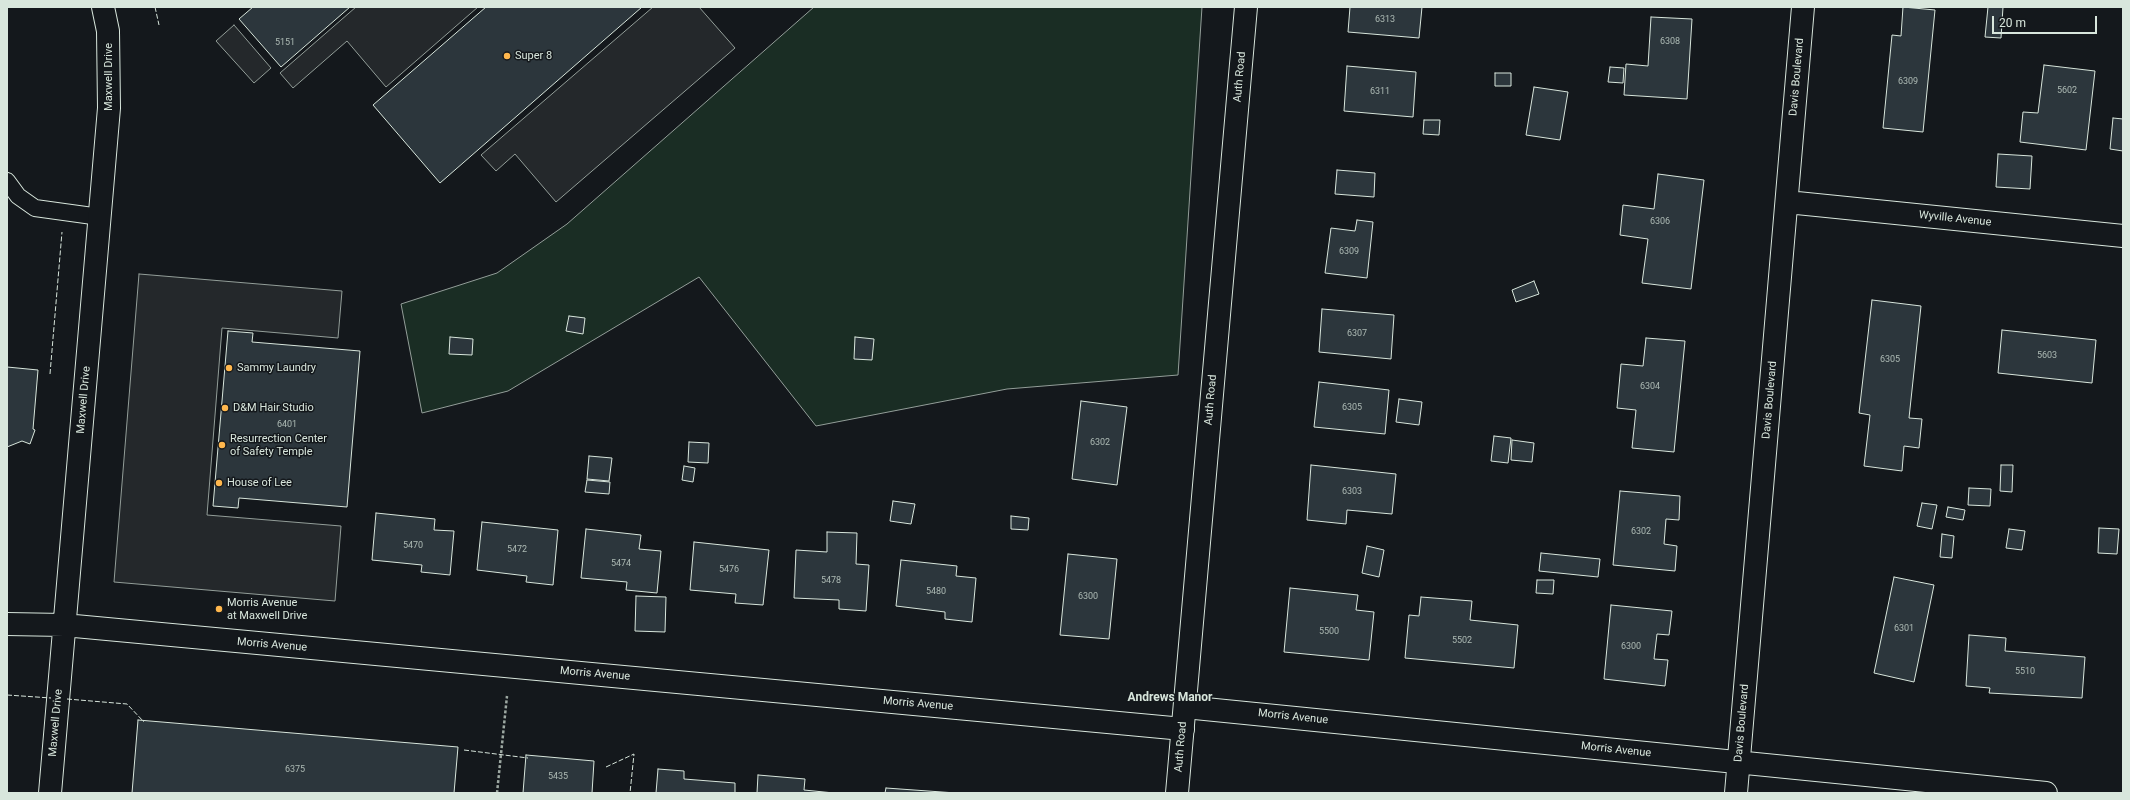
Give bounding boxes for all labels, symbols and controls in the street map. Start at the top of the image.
scale bar [1994,8,2099,34]
house number: 6313 [1375,15,1395,25]
text: 20 m [1999,16,2026,30]
house number: 6308 [1660,37,1680,47]
street label: Davis Boulevard [1787,37,1807,117]
house number: 5151 [275,38,295,48]
street label: Maxwell Drive [102,43,116,111]
place label: Super 8 [515,49,552,63]
marker: Super 8 [502,51,512,61]
street label: Auth Road [1231,51,1249,103]
house number: 6309 [1898,77,1918,87]
house number: 5602 [2057,86,2077,96]
house number: 6311 [1370,87,1390,97]
street label: Wyville Avenue [1918,209,1992,229]
house number: 6306 [1650,217,1670,227]
house number: 6309 [1339,247,1359,257]
house number: 6307 [1347,329,1367,339]
house number: 5603 [2037,351,2057,361]
house number: 6305 [1880,355,1900,365]
street label: Davis Boulevard [1760,360,1780,440]
place label: Sammy Laundry [237,361,316,375]
marker: Sammy Laundry [224,363,234,373]
street label: Maxwell Drive [74,366,94,434]
street label: Auth Road [1202,374,1220,426]
house number: 6304 [1640,382,1660,392]
place label: D&M Hair Studio [233,401,314,415]
marker: D&M Hair Studio [220,403,230,413]
house number: 6305 [1342,403,1362,413]
house number: 6401 [277,420,297,430]
place label: Resurrection Center of Safety Temple [230,432,327,458]
house number: 6302 [1090,438,1110,448]
marker: Resurrection Center of Safety Temple [217,440,227,450]
place label: House of Lee [227,476,292,490]
marker: House of Lee [214,478,224,488]
house number: 6303 [1342,487,1362,497]
house number: 6302 [1631,527,1651,537]
house number: 5470 [403,541,423,551]
house number: 5472 [507,545,527,555]
house number: 5474 [611,559,631,569]
house number: 5476 [719,565,739,575]
house number: 5478 [821,576,841,586]
house number: 5480 [926,587,946,597]
house number: 6300 [1078,592,1098,602]
place label: Morris Avenue at Maxwell Drive [227,596,307,622]
marker: Morris Avenue at Maxwell Drive [214,604,224,614]
house number: 6301 [1894,624,1914,634]
house number: 5500 [1319,627,1339,637]
street label: Morris Avenue [236,635,308,655]
house number: 5502 [1452,636,1472,646]
house number: 6300 [1621,642,1641,652]
street label: Morris Avenue [559,664,631,684]
house number: 5510 [2015,667,2035,677]
street label: Davis Boulevard [1732,683,1752,763]
street label: Maxwell Drive [46,689,66,757]
district label: Andrews Manor [1128,691,1212,705]
street label: Morris Avenue [882,694,954,714]
street label: Morris Avenue [1257,707,1329,727]
street label: Auth Road [1172,721,1190,773]
street label: Morris Avenue [1580,740,1652,760]
house number: 6375 [285,765,305,775]
house number: 5435 [548,772,568,782]

